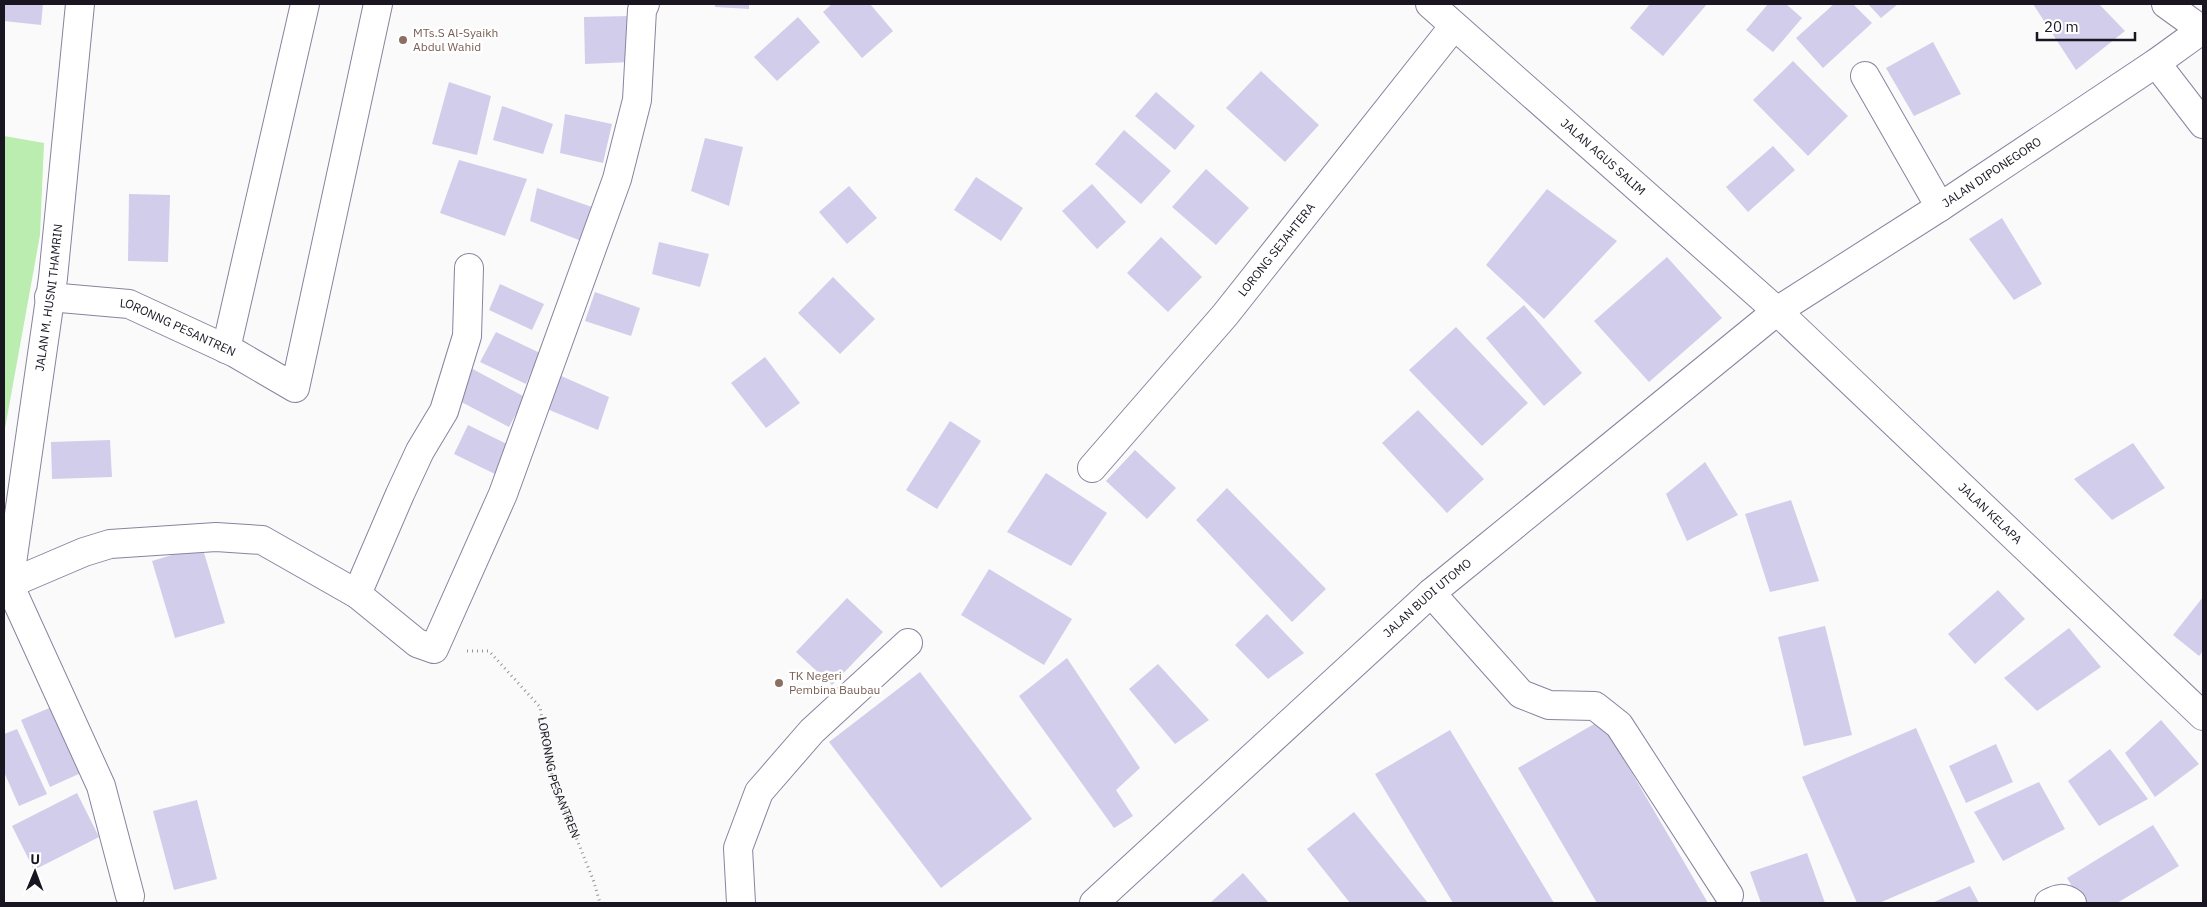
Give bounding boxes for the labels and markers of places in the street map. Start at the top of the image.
place label: MTs.S Al-Syaikh Abdul Wahid [413,25,498,54]
marker: MTs.S Al-Syaikh Abdul Wahid [397,34,409,46]
place label: TK Negeri Pembina Baubau [789,668,880,697]
marker: TK Negeri Pembina Baubau [773,677,785,689]

